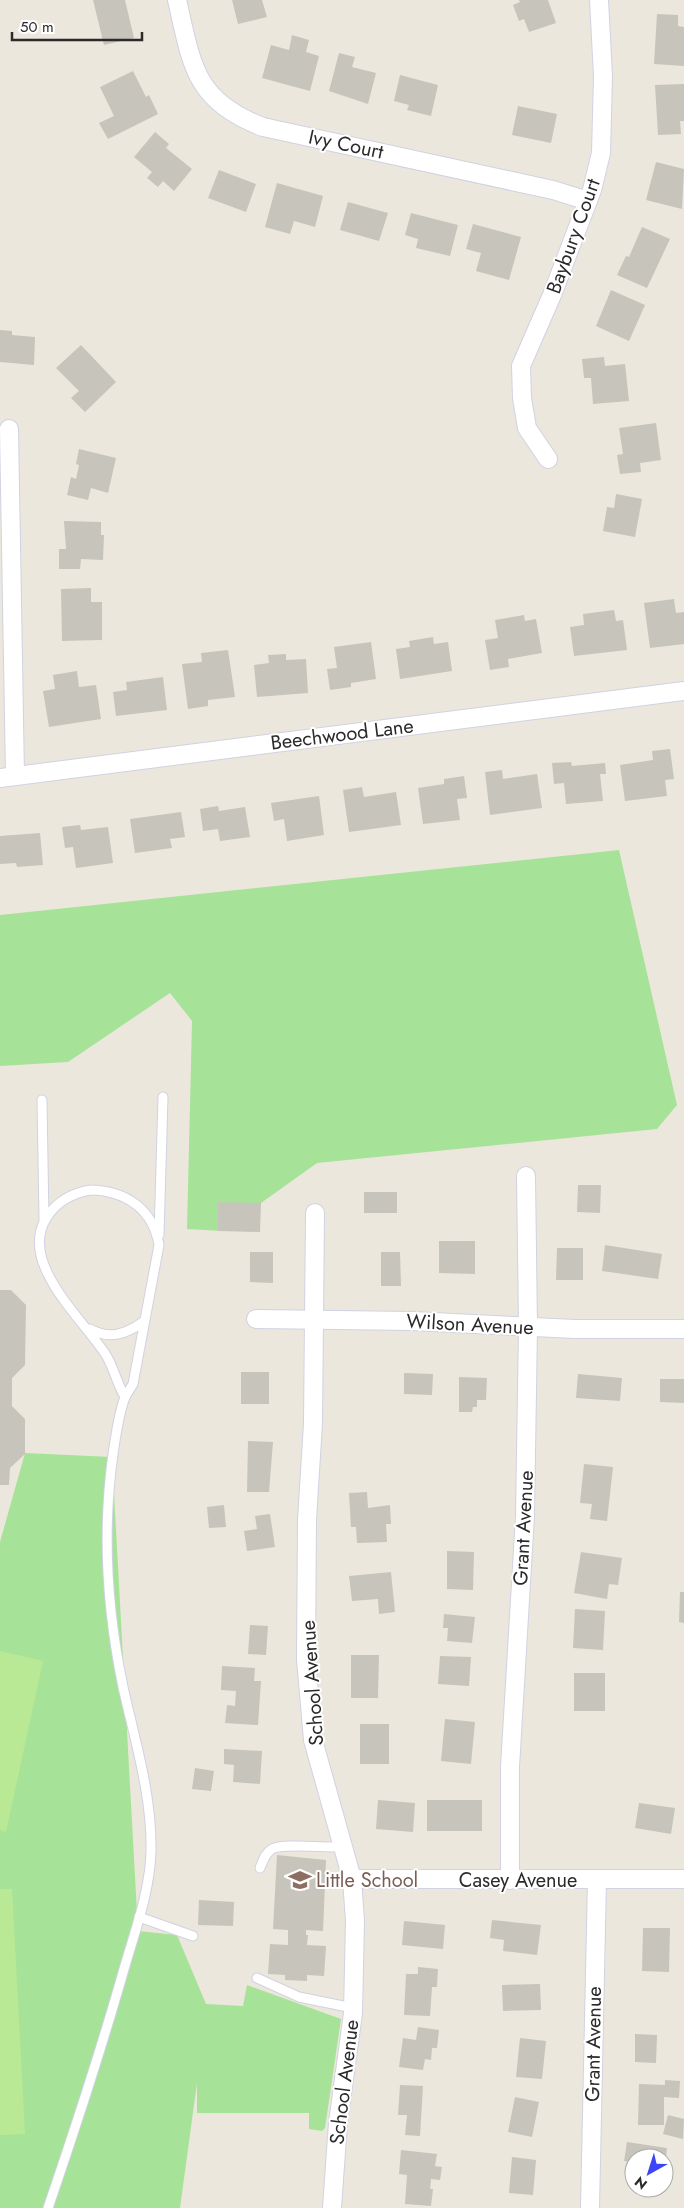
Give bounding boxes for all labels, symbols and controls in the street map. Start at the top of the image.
scale bar [12,10,142,42]
text: 50 m [20,16,54,38]
street label: Ivy Court [306,122,386,167]
street label: Baybury Court [539,174,608,298]
street label: Beechwood Lane [269,711,415,758]
street label: Wilson Avenue [406,1307,534,1342]
street label: Grant Avenue [506,1470,541,1587]
street label: School Avenue [294,1619,331,1747]
place label: Little School [316,1866,418,1895]
street label: Casey Avenue [459,1866,577,1895]
school or university icon: Little School [287,1867,313,1893]
street label: Grant Avenue [578,1986,609,2102]
street label: School Avenue [322,2018,367,2146]
north arrow [624,2148,674,2198]
text: N [630,2172,651,2194]

